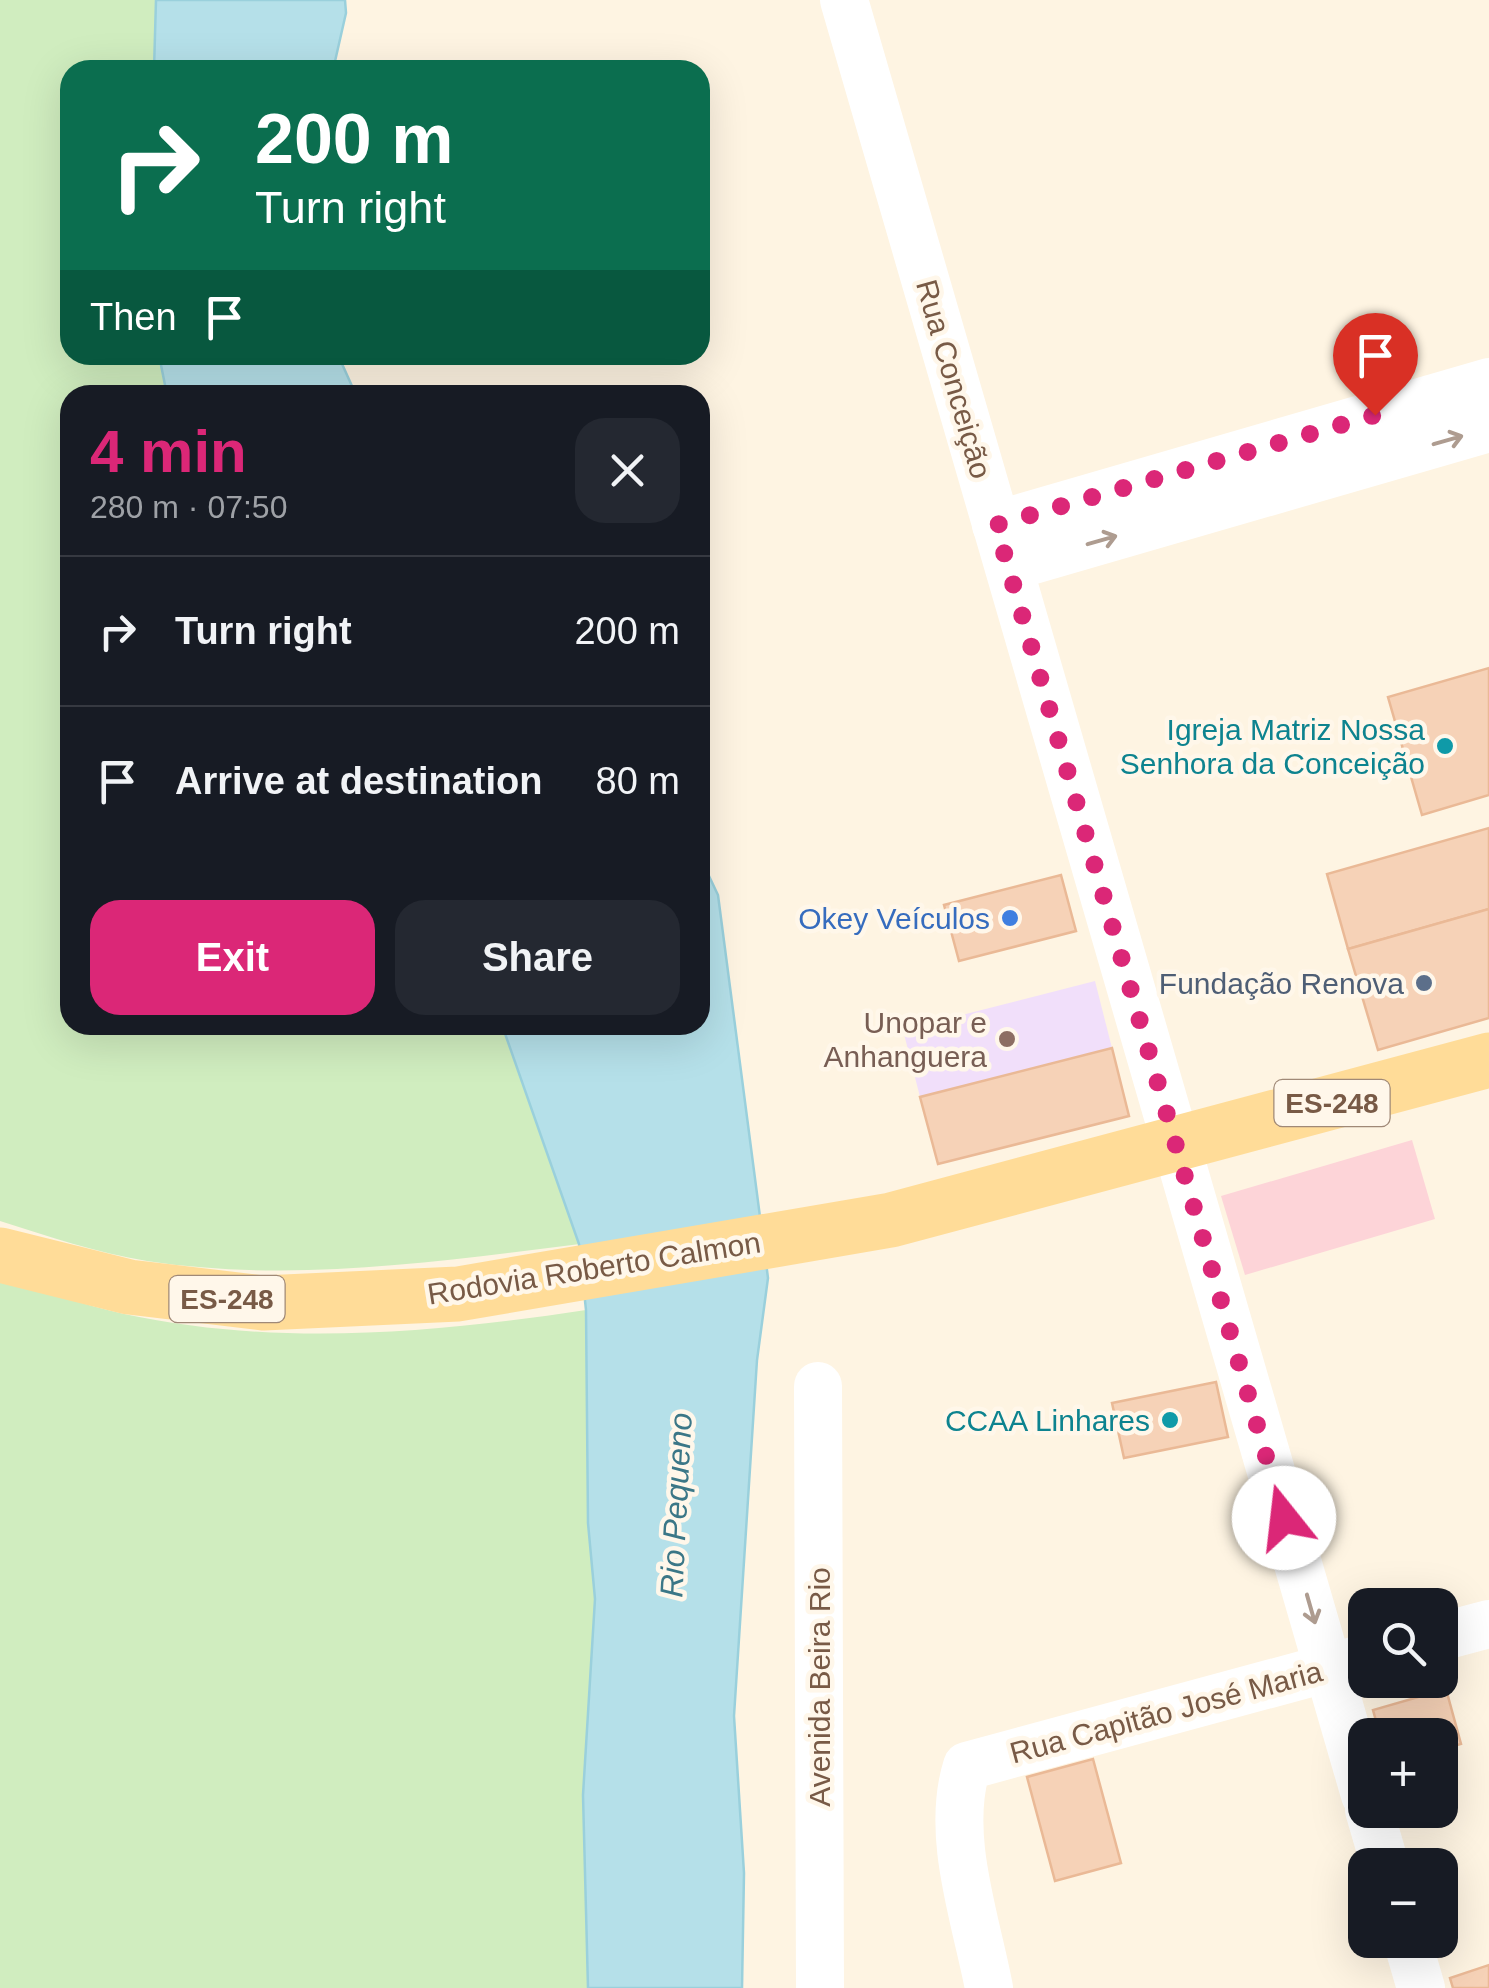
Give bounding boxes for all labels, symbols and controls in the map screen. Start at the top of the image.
icon: right [90,100,220,230]
text: 200 m [255,100,453,178]
text: Turn right [255,182,446,233]
street label: Rua Conceição [910,276,998,482]
icon: arrive [197,290,252,345]
text: Then [90,296,177,338]
pin [1333,313,1418,416]
icon: arrive [1348,328,1403,383]
text: 4 min [90,418,247,485]
button: close [575,418,680,523]
one-way arrow [1432,430,1463,448]
text: 280 m · 07:50 [90,489,287,525]
one-way arrow [1086,530,1117,548]
icon: right [90,604,145,659]
text: Turn right [175,610,352,652]
text: 200 m [574,610,680,652]
place label: Igreja Matriz Nossa Senhora da Conceição [1120,713,1425,780]
marker: Igreja Matriz Nossa Senhora da Conceição [1434,735,1456,757]
icon: arrive [90,754,145,809]
text: Arrive at destination [175,760,542,802]
text: 80 m [596,760,680,802]
button: Exit [90,900,375,1015]
button: Share [395,900,680,1015]
place label: Okey Veículos [798,902,990,935]
marker: Okey Veículos [999,907,1021,929]
place label: Fundação Renova [1159,967,1404,1000]
marker: Fundação Renova [1413,972,1435,994]
place label: Unopar e Anhanguera [824,1006,987,1073]
marker: Unopar e Anhanguera [996,1028,1018,1050]
road number: ES-248 [1274,1080,1390,1126]
street label: Rodovia Roberto Calmon [425,1225,763,1311]
road number: ES-248 [170,1276,284,1322]
place label: CCAA Linhares [945,1404,1150,1437]
marker: CCAA Linhares [1159,1409,1181,1431]
water label: Rio Pequeno [653,1412,699,1598]
position arrow [1232,1466,1336,1570]
street label: Avenida Beira Rio [803,1567,836,1807]
map controls [1348,1588,1458,1958]
button: search [1348,1588,1458,1698]
one-way arrow [1302,1592,1321,1624]
street label: Rua Capitão José Maria [1006,1654,1326,1770]
button: + [1348,1718,1458,1828]
button: − [1348,1848,1458,1958]

